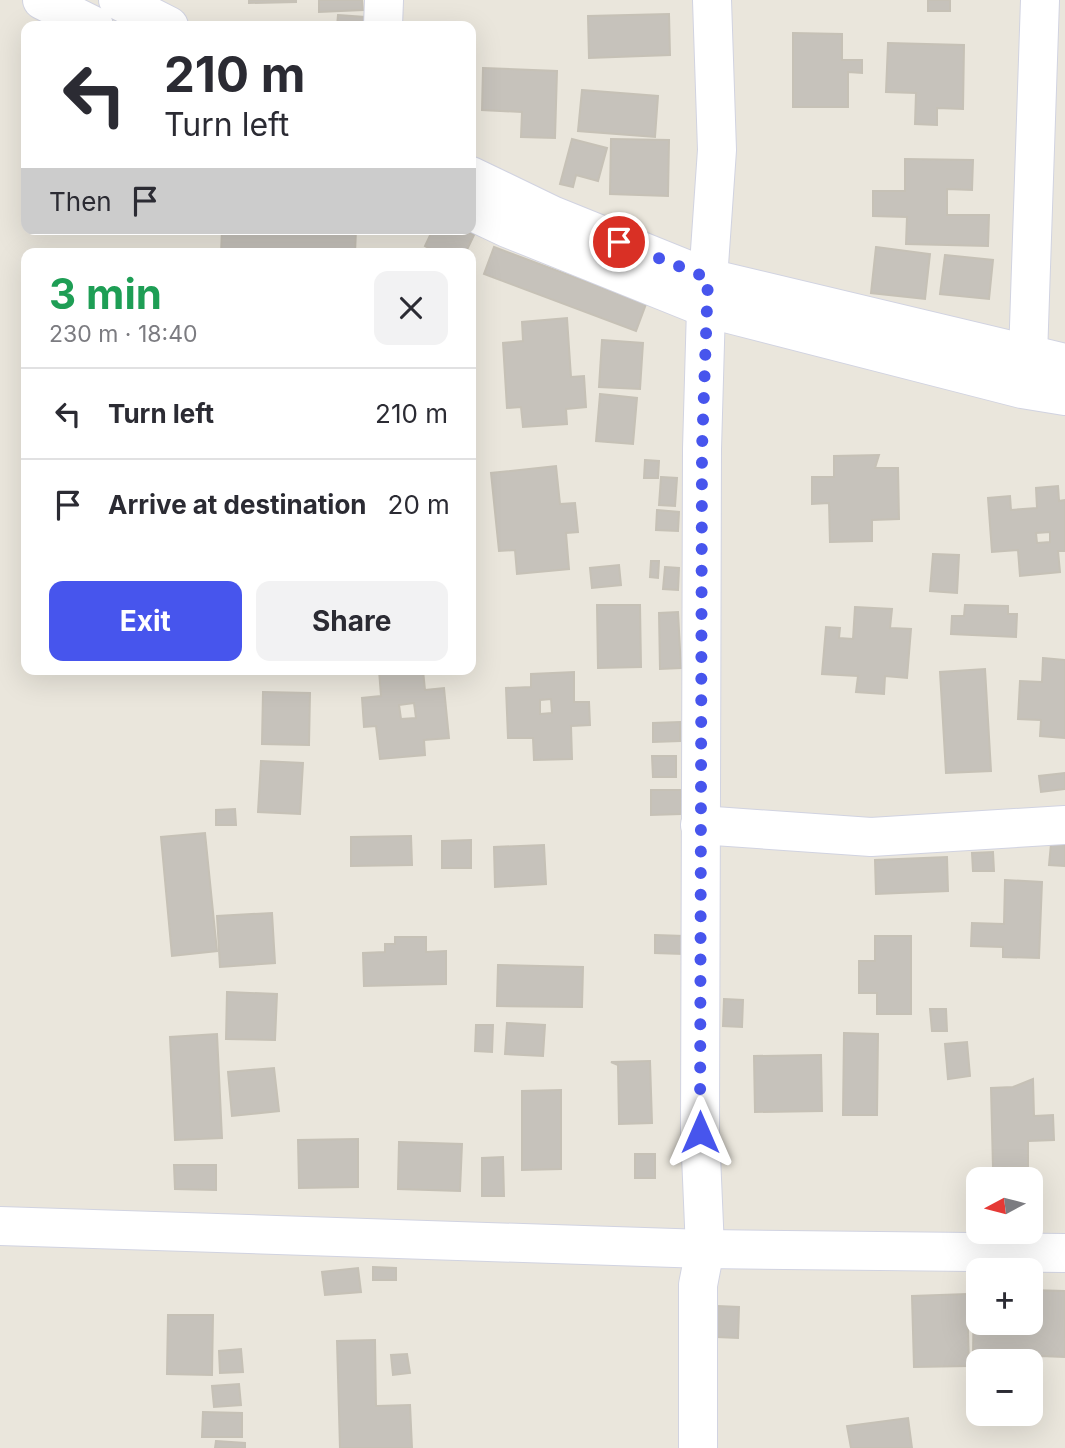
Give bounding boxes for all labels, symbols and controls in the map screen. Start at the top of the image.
text: 210 m [164,45,305,104]
icon: left [49,49,140,140]
text: Turn left [164,105,289,144]
icon: arrive [126,182,164,220]
text: Then [49,186,112,217]
pin [589,212,649,272]
icon: arrive [600,223,638,261]
text: 3 min [49,268,162,319]
button: close [374,271,448,345]
text: 230 m · 18:40 [49,320,198,348]
icon: left [49,395,87,433]
text: Turn left [108,398,214,429]
text: 210 m [375,398,448,429]
icon: arrive [49,486,87,524]
text: Arrive at destination [108,489,367,520]
text: 20 m [388,489,450,520]
button: Exit [49,581,242,661]
button: Share [256,581,448,661]
position arrow [663,1095,737,1169]
north arrow [966,1167,1043,1244]
map controls [966,1167,1043,1426]
button: + [966,1258,1043,1335]
button: − [966,1349,1043,1426]

